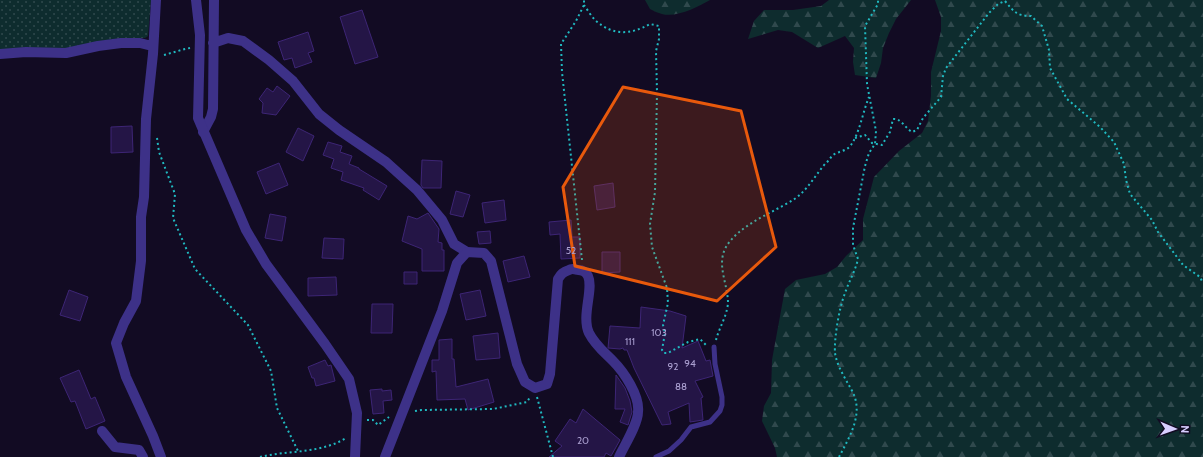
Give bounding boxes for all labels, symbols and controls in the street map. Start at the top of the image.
house number: 52 [566,244,576,257]
house number: 103 [651,326,667,339]
house number: 111 [625,335,635,348]
house number: 94 [684,357,696,370]
house number: 92 [668,360,678,373]
house number: 88 [675,380,687,393]
north arrow [1155,409,1195,449]
text: N [1178,425,1192,433]
house number: 20 [577,434,589,447]

